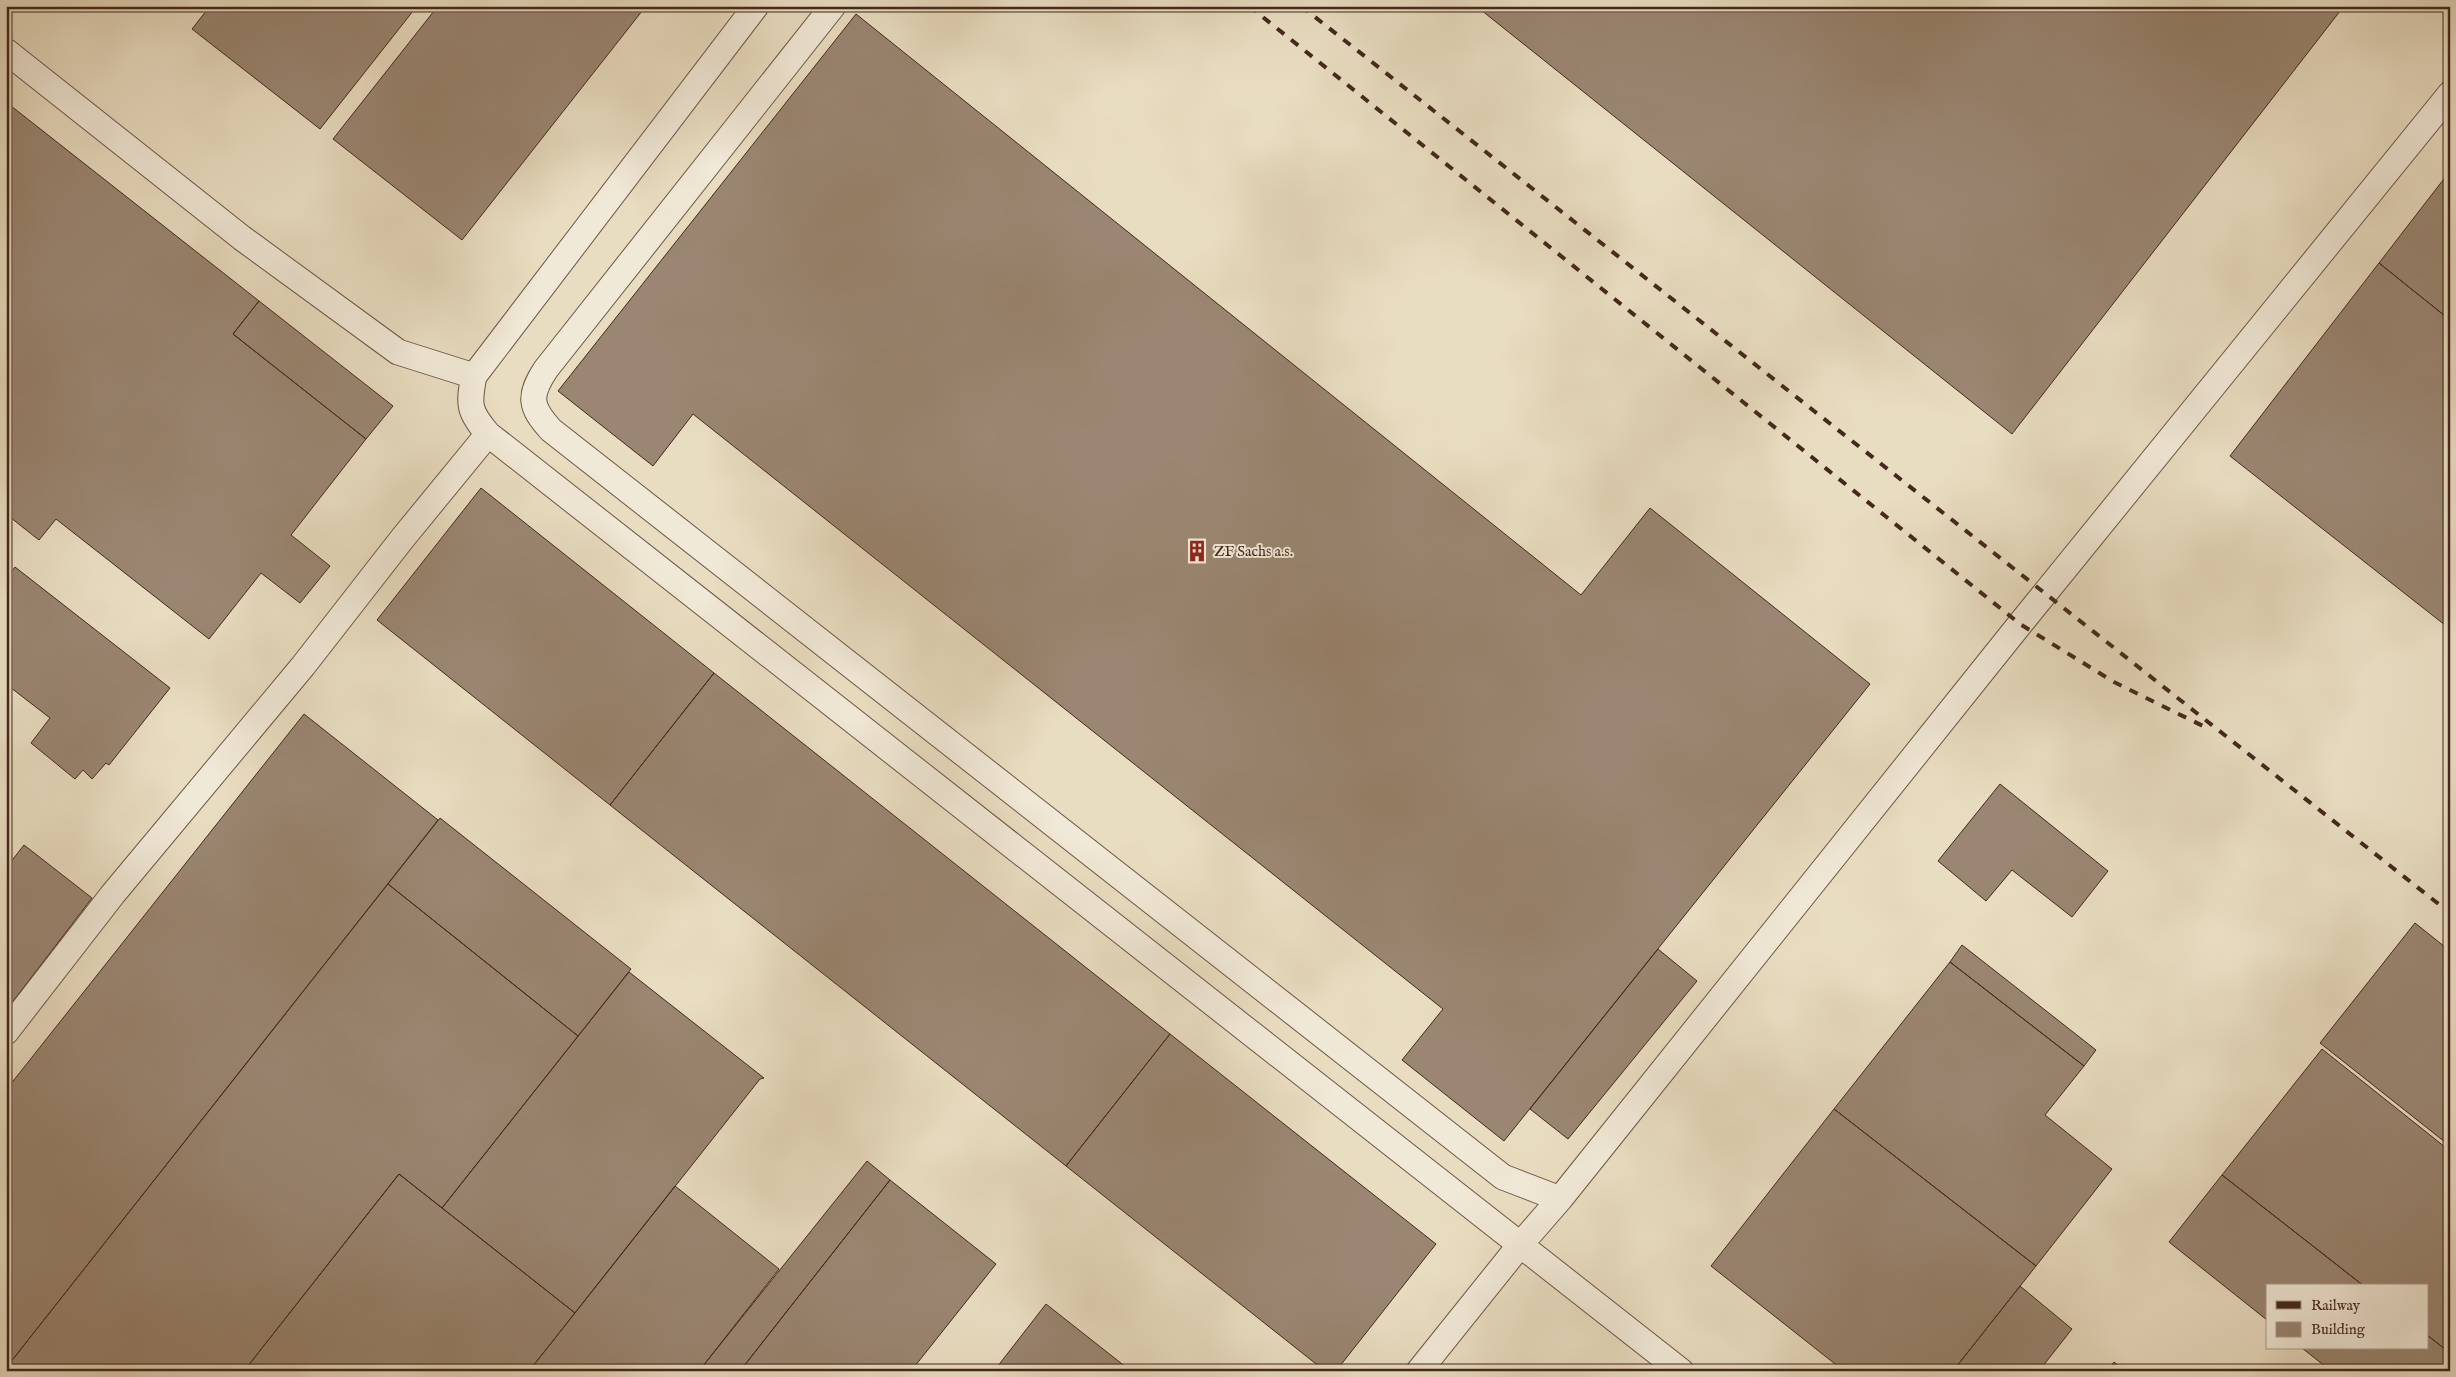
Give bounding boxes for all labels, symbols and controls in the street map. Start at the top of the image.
building icon: ZF Sachs a.s. [1184,538,1210,564]
place label: ZF Sachs a.s. [1214,542,1293,561]
legend [2266,1284,2428,1350]
text: Railway [2311,1296,2361,1315]
text: Building [2311,1320,2366,1339]

